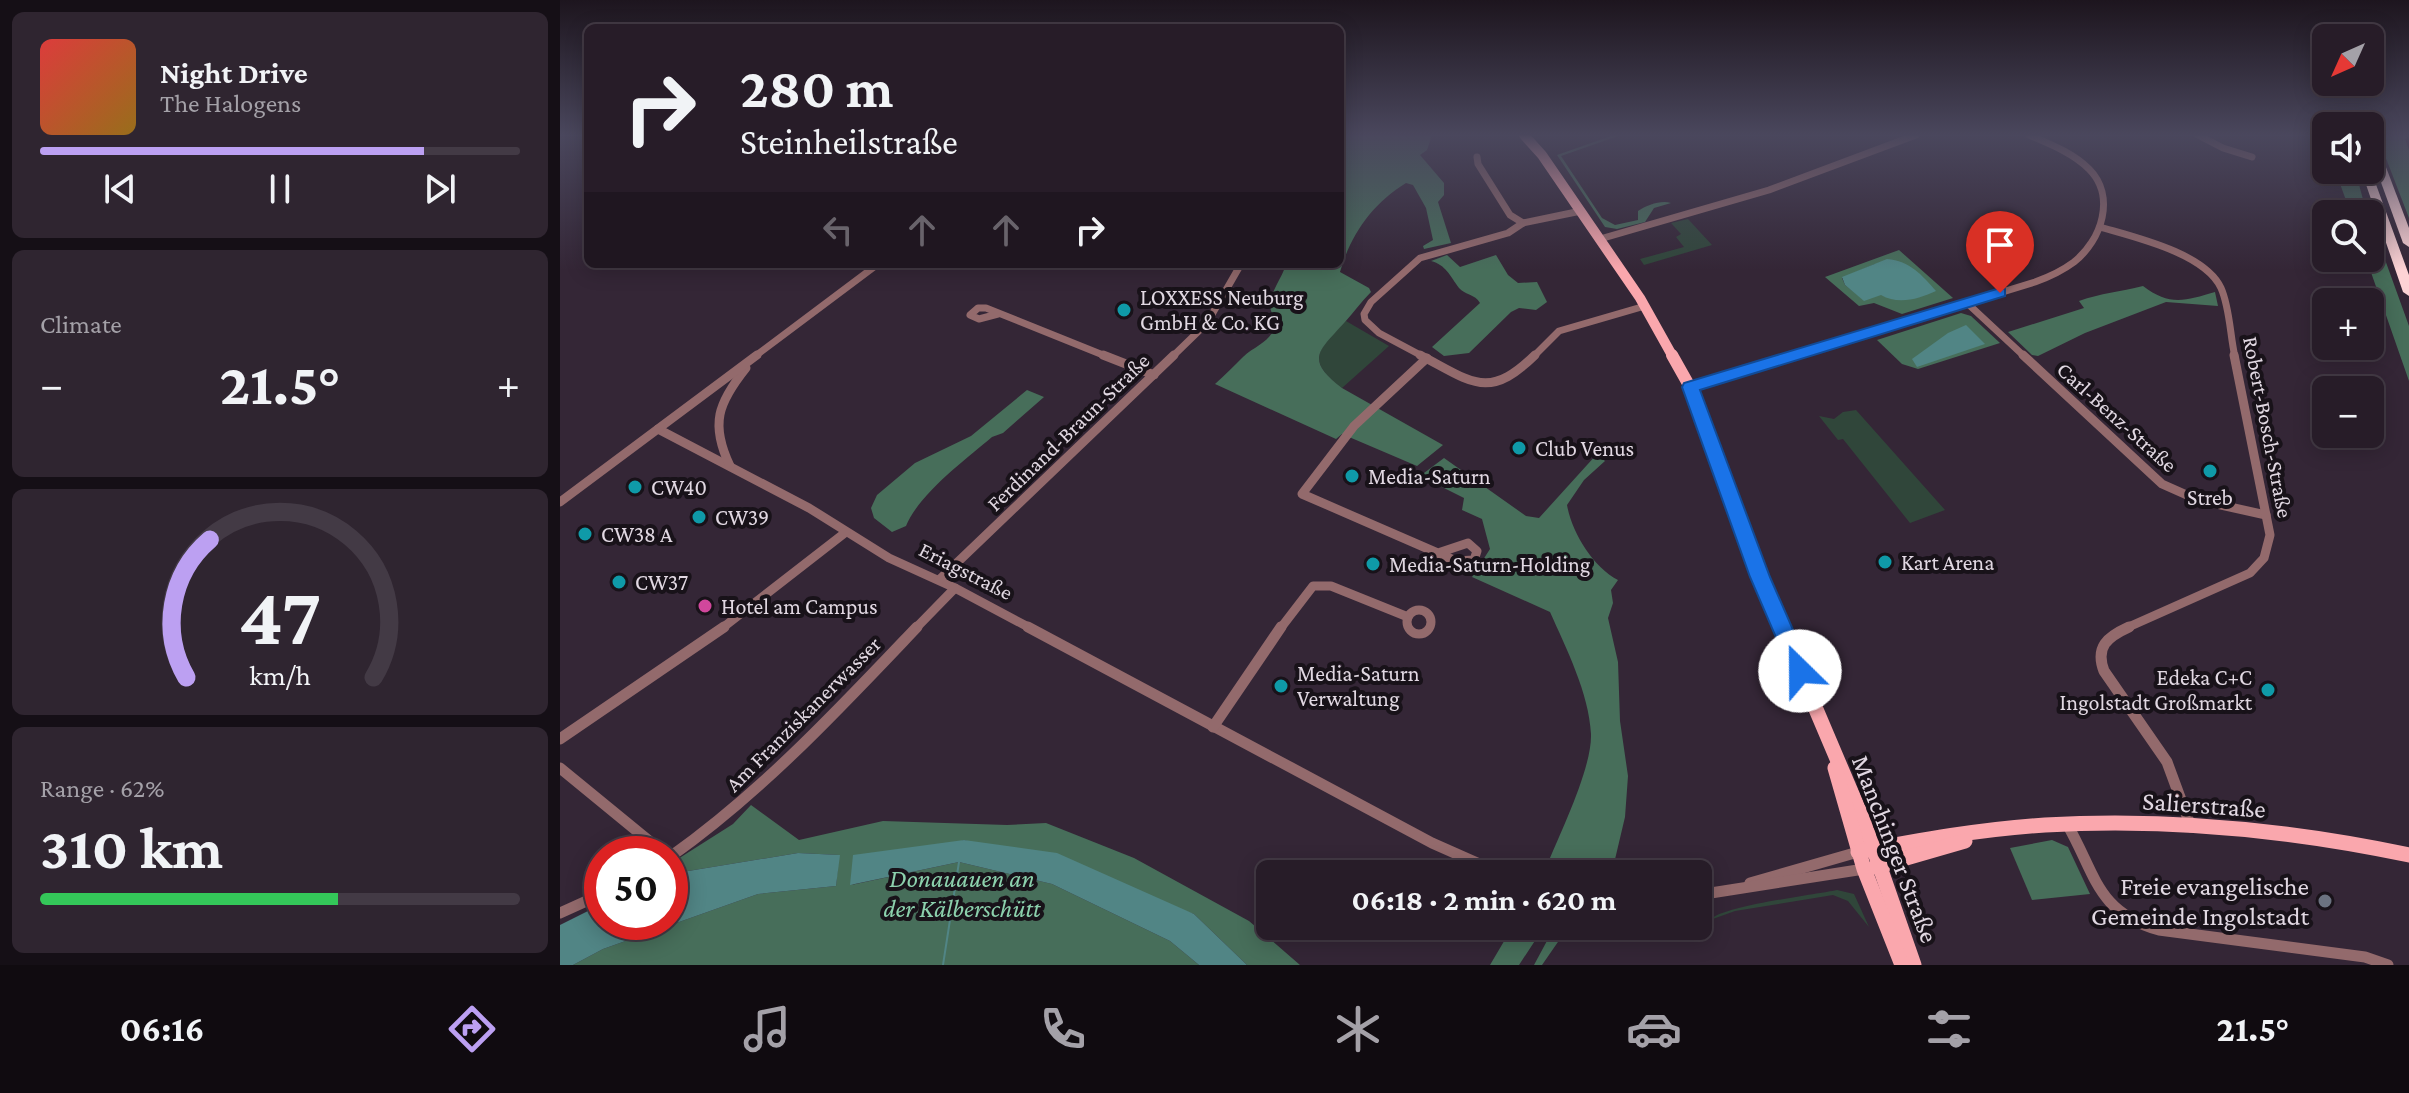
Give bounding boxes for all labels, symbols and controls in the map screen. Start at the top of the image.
north arrow [2312,24,2384,96]
map controls [2312,24,2384,448]
text: Night Drive [160,56,308,89]
icon: right [608,56,712,160]
text: 280 m [740,57,893,119]
text: The Halogens [160,89,301,118]
button: sound [2312,112,2384,184]
text: Steinheilstraße [740,122,958,162]
icon: previous [98,167,142,211]
icon: pause [258,167,302,211]
icon: next [418,167,462,211]
button: search [2312,200,2384,272]
icon: left [816,208,860,252]
icon: ahead [900,208,944,252]
icon: ahead [984,208,1028,252]
icon: right [1068,208,1112,252]
pin [1966,211,2034,293]
icon: arrive [1978,223,2022,267]
place label: LOXXESS Neuburg GmbH & Co. KG [1140,285,1304,335]
button: + [2312,288,2384,360]
marker: LOXXESS Neuburg GmbH & Co. KG [1115,301,1133,319]
text: Climate [40,310,122,339]
street label: Robert-Bosch-Straße [2238,334,2298,520]
street label: Ferdinand-Braun-Straße [982,348,1154,516]
text: 21.5° [219,350,341,417]
street label: Carl-Benz-Straße [2052,357,2182,477]
text: − [40,360,63,408]
text: + [497,360,520,408]
button: − [2312,376,2384,448]
place label: Club Venus [1535,436,1634,461]
marker: Club Venus [1510,439,1528,457]
marker: Streb [2201,462,2219,480]
place label: Media-Saturn [1368,464,1491,489]
marker: Media-Saturn [1343,467,1361,485]
place label: CW40 [651,475,707,500]
marker: CW40 [626,478,644,496]
place label: Streb [2187,485,2233,510]
place label: CW39 [715,505,769,530]
marker: CW39 [690,508,708,526]
place label: CW38 A [601,522,673,547]
marker: CW38 A [576,525,594,543]
street label: Eriagstraße [915,537,1017,605]
place label: Kart Arena [1901,550,1994,575]
place label: Media-Saturn-Holding [1389,552,1591,577]
marker: Kart Arena [1876,553,1894,571]
marker: Media-Saturn-Holding [1364,555,1382,573]
text: 47 [238,568,322,661]
place label: CW37 [635,570,688,595]
marker: CW37 [610,573,628,591]
place label: Hotel am Campus [721,594,878,619]
marker: Hotel am Campus [696,597,714,615]
position arrow [1758,629,1842,713]
street label: Am Franziskanerwasser [720,631,886,797]
text: km/h [249,659,311,691]
place label: Media-Saturn Verwaltung [1297,661,1420,711]
place label: Edeka C+C Ingolstadt Großmarkt [2060,665,2253,715]
marker: Media-Saturn Verwaltung [1272,677,1290,695]
marker: Edeka C+C Ingolstadt Großmarkt [2259,681,2277,699]
street label: Manchinger Straße [1846,751,1944,947]
text: Range · 62% [40,774,164,803]
street label: Salierstraße [2141,786,2267,824]
text: 310 km [40,814,223,881]
speed limit sign: 50 [584,836,688,940]
park label: Donauauen an der Kälberschütt [883,864,1041,923]
place label: Freie evangelische Gemeinde Ingolstadt [2091,872,2309,931]
text: 06:18 · 2 min · 620 m [1352,883,1616,916]
marker: Freie evangelische Gemeinde Ingolstadt [2316,892,2334,910]
icon: directions [444,1001,500,1057]
icon: music [739,1001,795,1057]
icon: phone [1035,1001,1091,1057]
icon: climate [1330,1001,1386,1057]
icon: car [1626,1001,1682,1057]
icon: filters [1921,1001,1977,1057]
text: 06:16 [120,1009,204,1049]
text: 21.5° [2217,1009,2289,1049]

